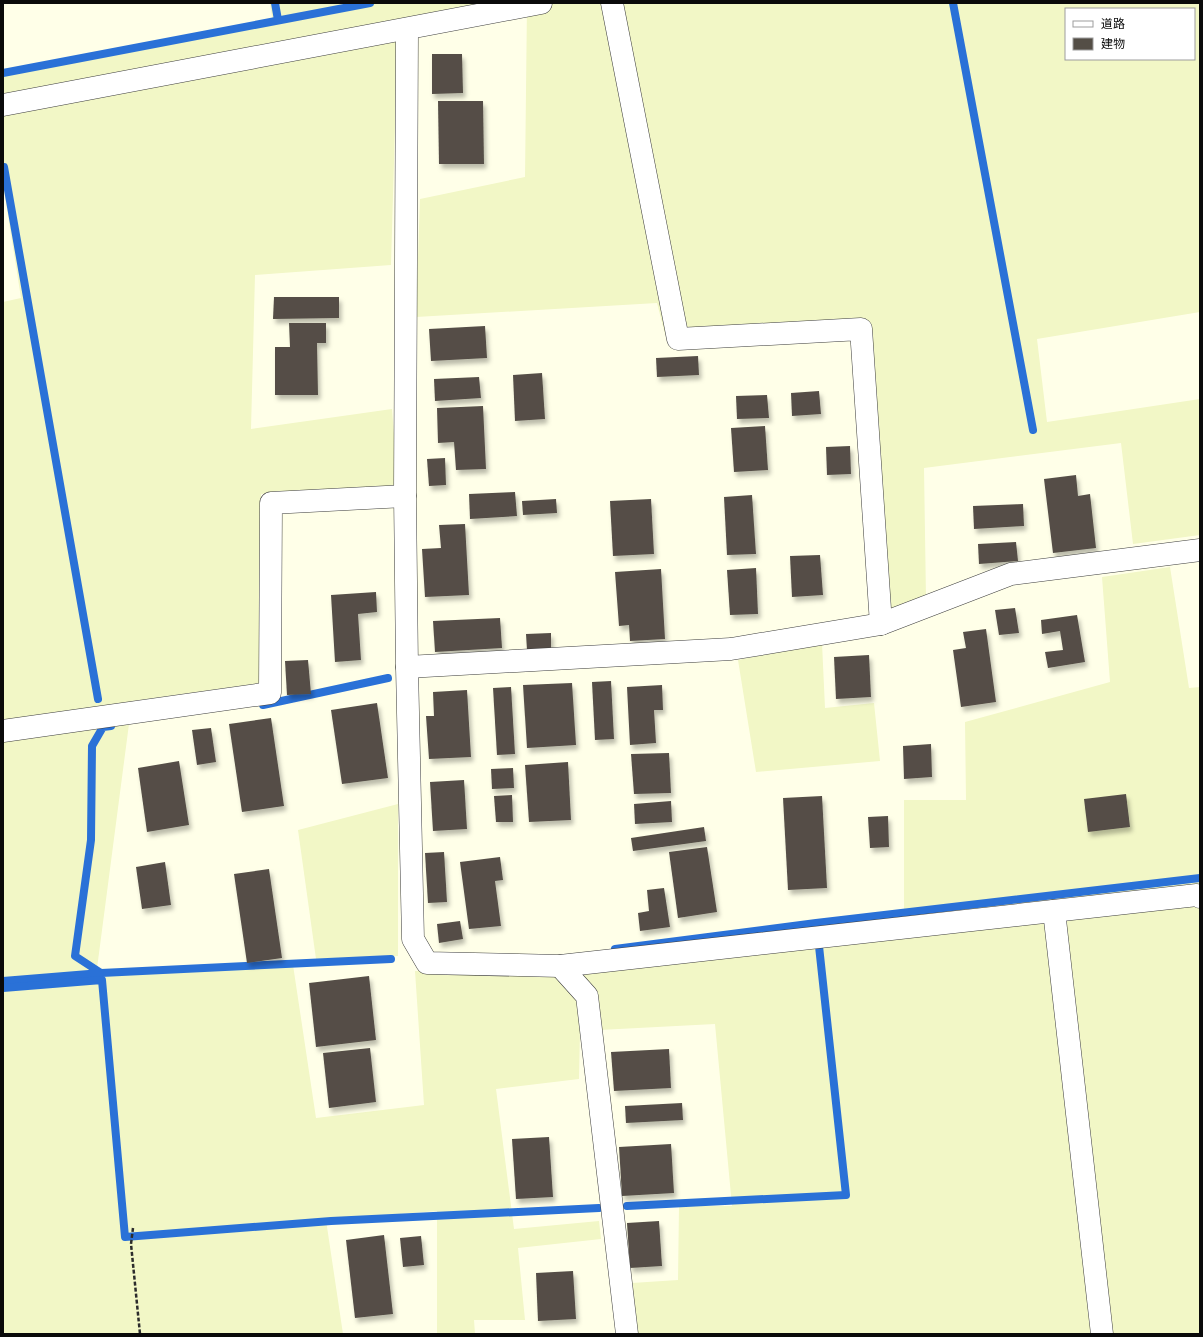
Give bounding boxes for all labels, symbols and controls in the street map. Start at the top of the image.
legend [1065,8,1195,60]
text: 道路 [1101,17,1125,31]
text: 建物 [1101,37,1125,51]

